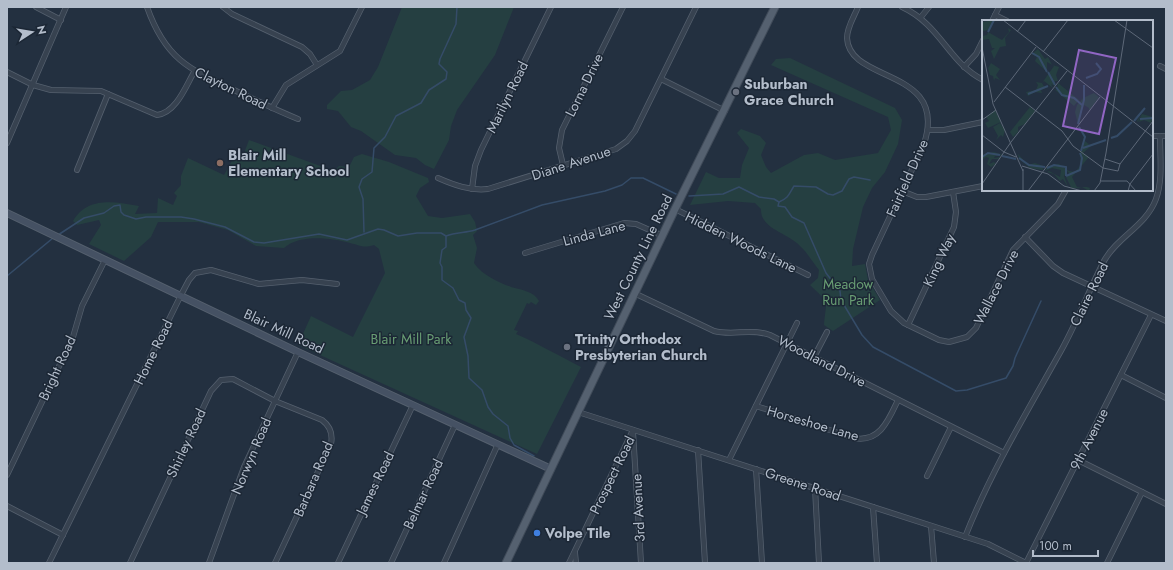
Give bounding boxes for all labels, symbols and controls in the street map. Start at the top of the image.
north arrow [12,12,52,52]
inset map [982,20,1153,191]
text: N [33,24,51,36]
street label: Lorna Drive [560,50,608,120]
street label: Marilyn Road [481,58,533,136]
street label: Clayton Road [191,62,271,114]
place label: Suburban Grace Church [744,74,834,110]
marker: Suburban Grace Church [731,87,741,97]
street label: Fairfield Drive [881,136,933,220]
street label: Diane Avenue [529,141,613,185]
place label: Blair Mill Elementary School [228,145,349,181]
marker: Blair Mill Elementary School [215,158,225,168]
street label: West County Line Road [599,191,677,323]
street label: Hidden Woods Lane [682,206,800,278]
street label: Linda Lane [561,215,627,251]
street label: King Way [918,229,960,290]
street label: Wallace Drive [969,246,1023,328]
street label: Claire Road [1065,258,1113,330]
park label: Meadow Run Park [822,274,875,310]
street label: Blair Mill Road [241,304,327,358]
street label: Home Road [129,316,177,388]
park label: Blair Mill Park [371,329,452,349]
place label: Trinity Orthodox Presbyterian Church [575,329,707,365]
street label: Woodland Drive [774,330,870,392]
street label: Bright Road [33,332,81,404]
marker: Trinity Orthodox Presbyterian Church [562,342,572,352]
street label: Horseshoe Lane [765,400,861,446]
street label: Shirley Road [161,405,211,481]
street label: 9th Avenue [1065,405,1113,473]
street label: Norwyn Road [226,415,276,497]
street label: Prospect Road [584,432,640,518]
street label: Barbara Road [288,438,338,520]
street label: James Road [350,448,399,520]
street label: Belmar Road [398,456,448,532]
street label: Greene Road [762,462,844,506]
street label: 3rd Avenue [626,473,650,543]
place label: Volpe Tile [544,523,611,543]
marker: Volpe Tile [532,528,542,538]
scale bar [1033,532,1098,558]
text: 100 m [1039,537,1072,555]

